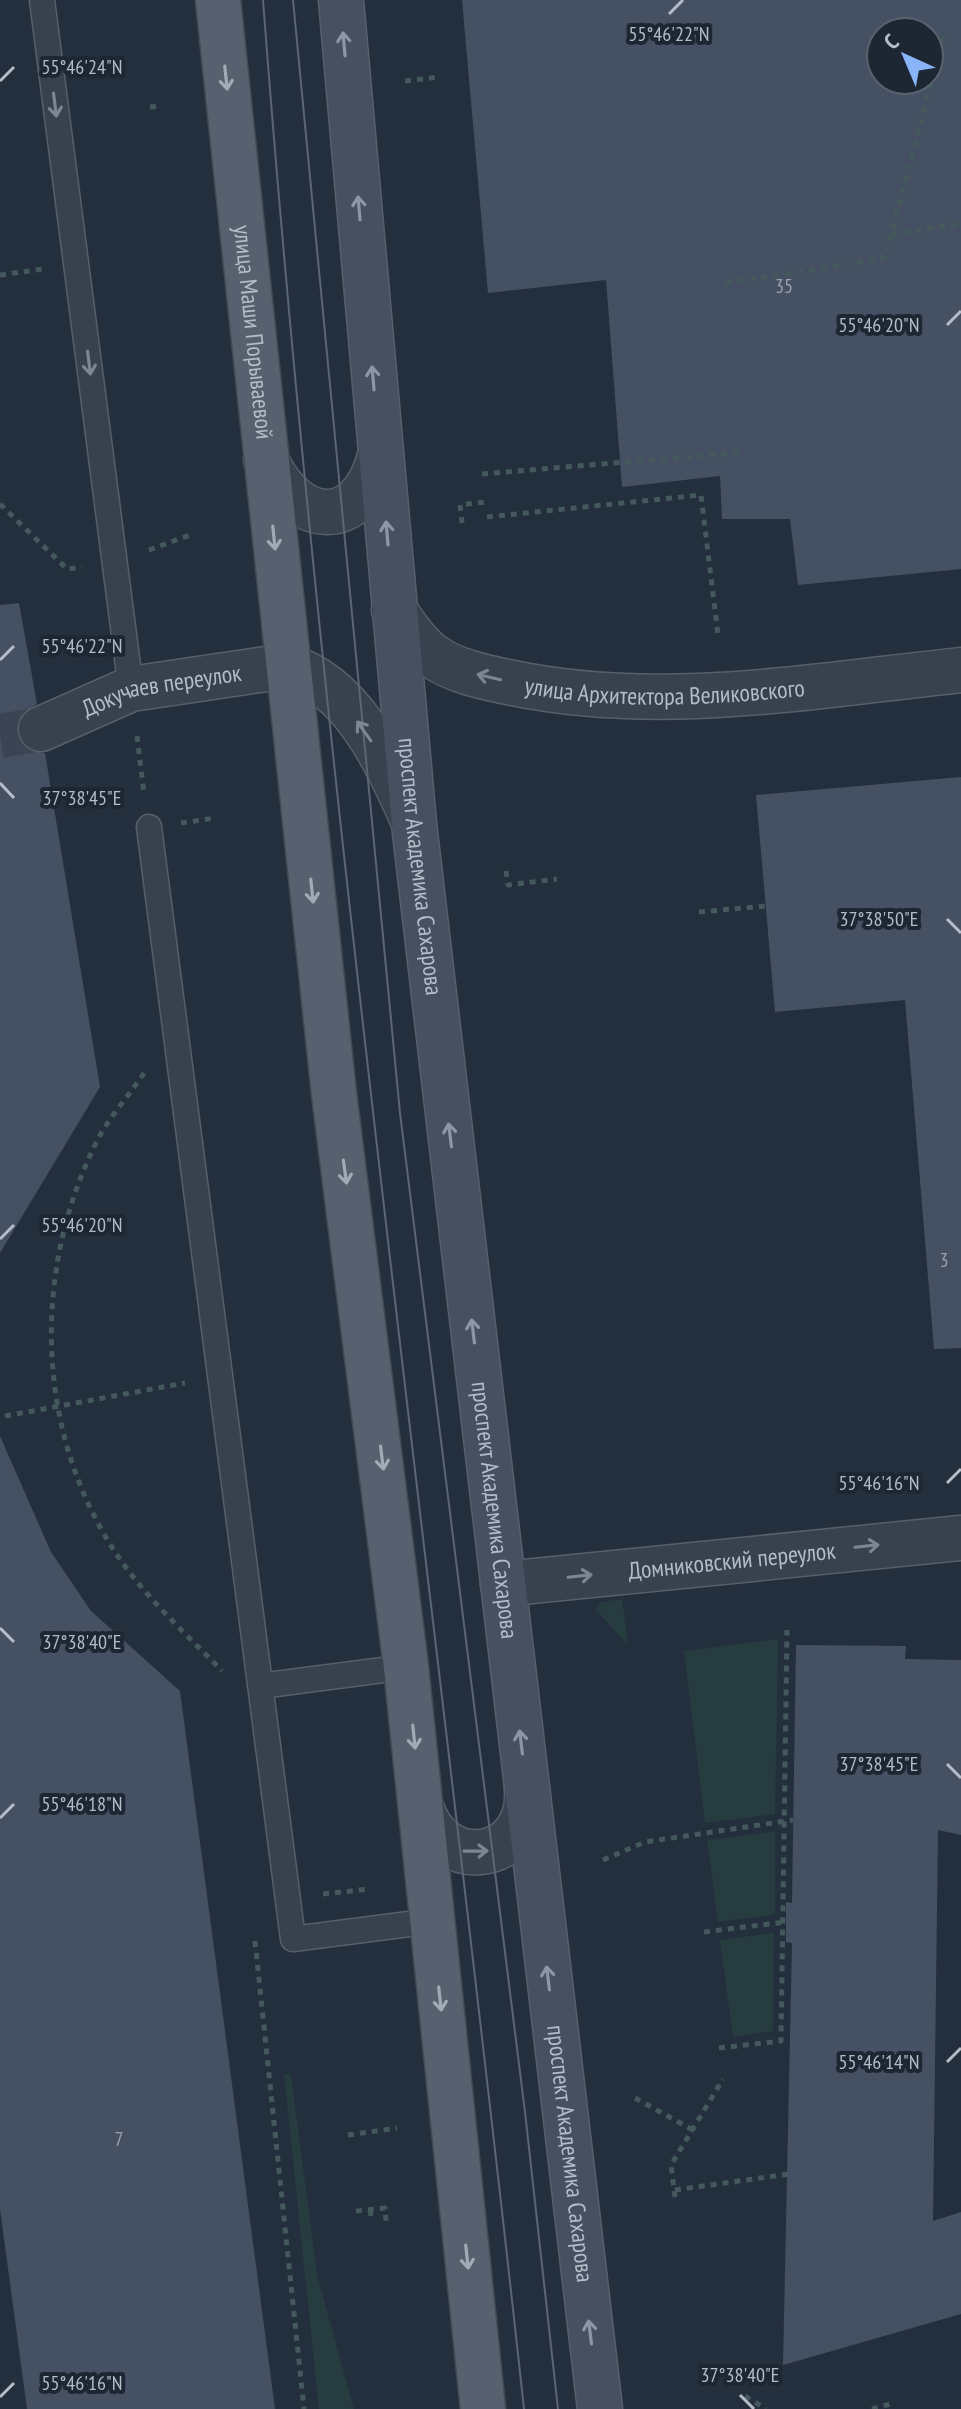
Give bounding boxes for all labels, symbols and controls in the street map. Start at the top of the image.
north arrow [865,16,945,96]
text: 55°46'22"N [629,21,709,47]
text: С [878,28,904,55]
one-way arrow [336,31,351,57]
text: 55°46'24"N [42,54,122,80]
one-way arrow [219,64,234,91]
one-way arrow [48,92,63,117]
one-way arrow [351,195,366,222]
street label: улица Маши Порываевой [227,223,280,441]
house number: 35 [775,273,793,299]
text: 55°46'20"N [839,312,919,338]
one-way arrow [81,349,96,376]
one-way arrow [365,365,380,392]
one-way arrow [379,520,394,547]
one-way arrow [266,524,281,551]
text: 55°46'22"N [42,633,122,659]
street label: Докучаев переулок [77,657,244,724]
one-way arrow [476,669,502,684]
street label: улица Архитектора Великовского [522,670,806,712]
one-way arrow [356,721,372,743]
street label: проспект Академика Сахарова [391,736,450,997]
text: 37°38'45"E [43,785,121,811]
one-way arrow [304,877,319,904]
text: 37°38'50"E [840,906,918,932]
one-way arrow [443,1122,458,1149]
one-way arrow [338,1159,353,1184]
text: 55°46'20"N [42,1212,122,1238]
house number: 3 [940,1247,949,1273]
one-way arrow [466,1318,481,1345]
street label: проспект Академика Сахарова [465,1380,525,1640]
one-way arrow [374,1444,389,1471]
text: 55°46'16"N [839,1470,919,1496]
street label: Домниковский переулок [627,1535,838,1586]
one-way arrow [853,1539,880,1554]
one-way arrow [566,1569,593,1584]
text: 37°38'40"E [43,1629,121,1655]
one-way arrow [406,1723,421,1750]
one-way arrow [514,1730,529,1756]
text: 37°38'45"E [840,1751,918,1777]
text: 55°46'18"N [42,1791,122,1817]
one-way arrow [462,1843,489,1858]
one-way arrow [540,1966,555,1991]
one-way arrow [433,1985,448,2012]
street label: проспект Академика Сахарова [540,2023,601,2284]
text: 55°46'14"N [839,2049,919,2075]
house number: 7 [115,2126,124,2152]
one-way arrow [459,2243,474,2270]
one-way arrow [583,2319,598,2346]
text: 37°38'40"E [701,2362,779,2388]
text: 55°46'16"N [42,2370,122,2396]

